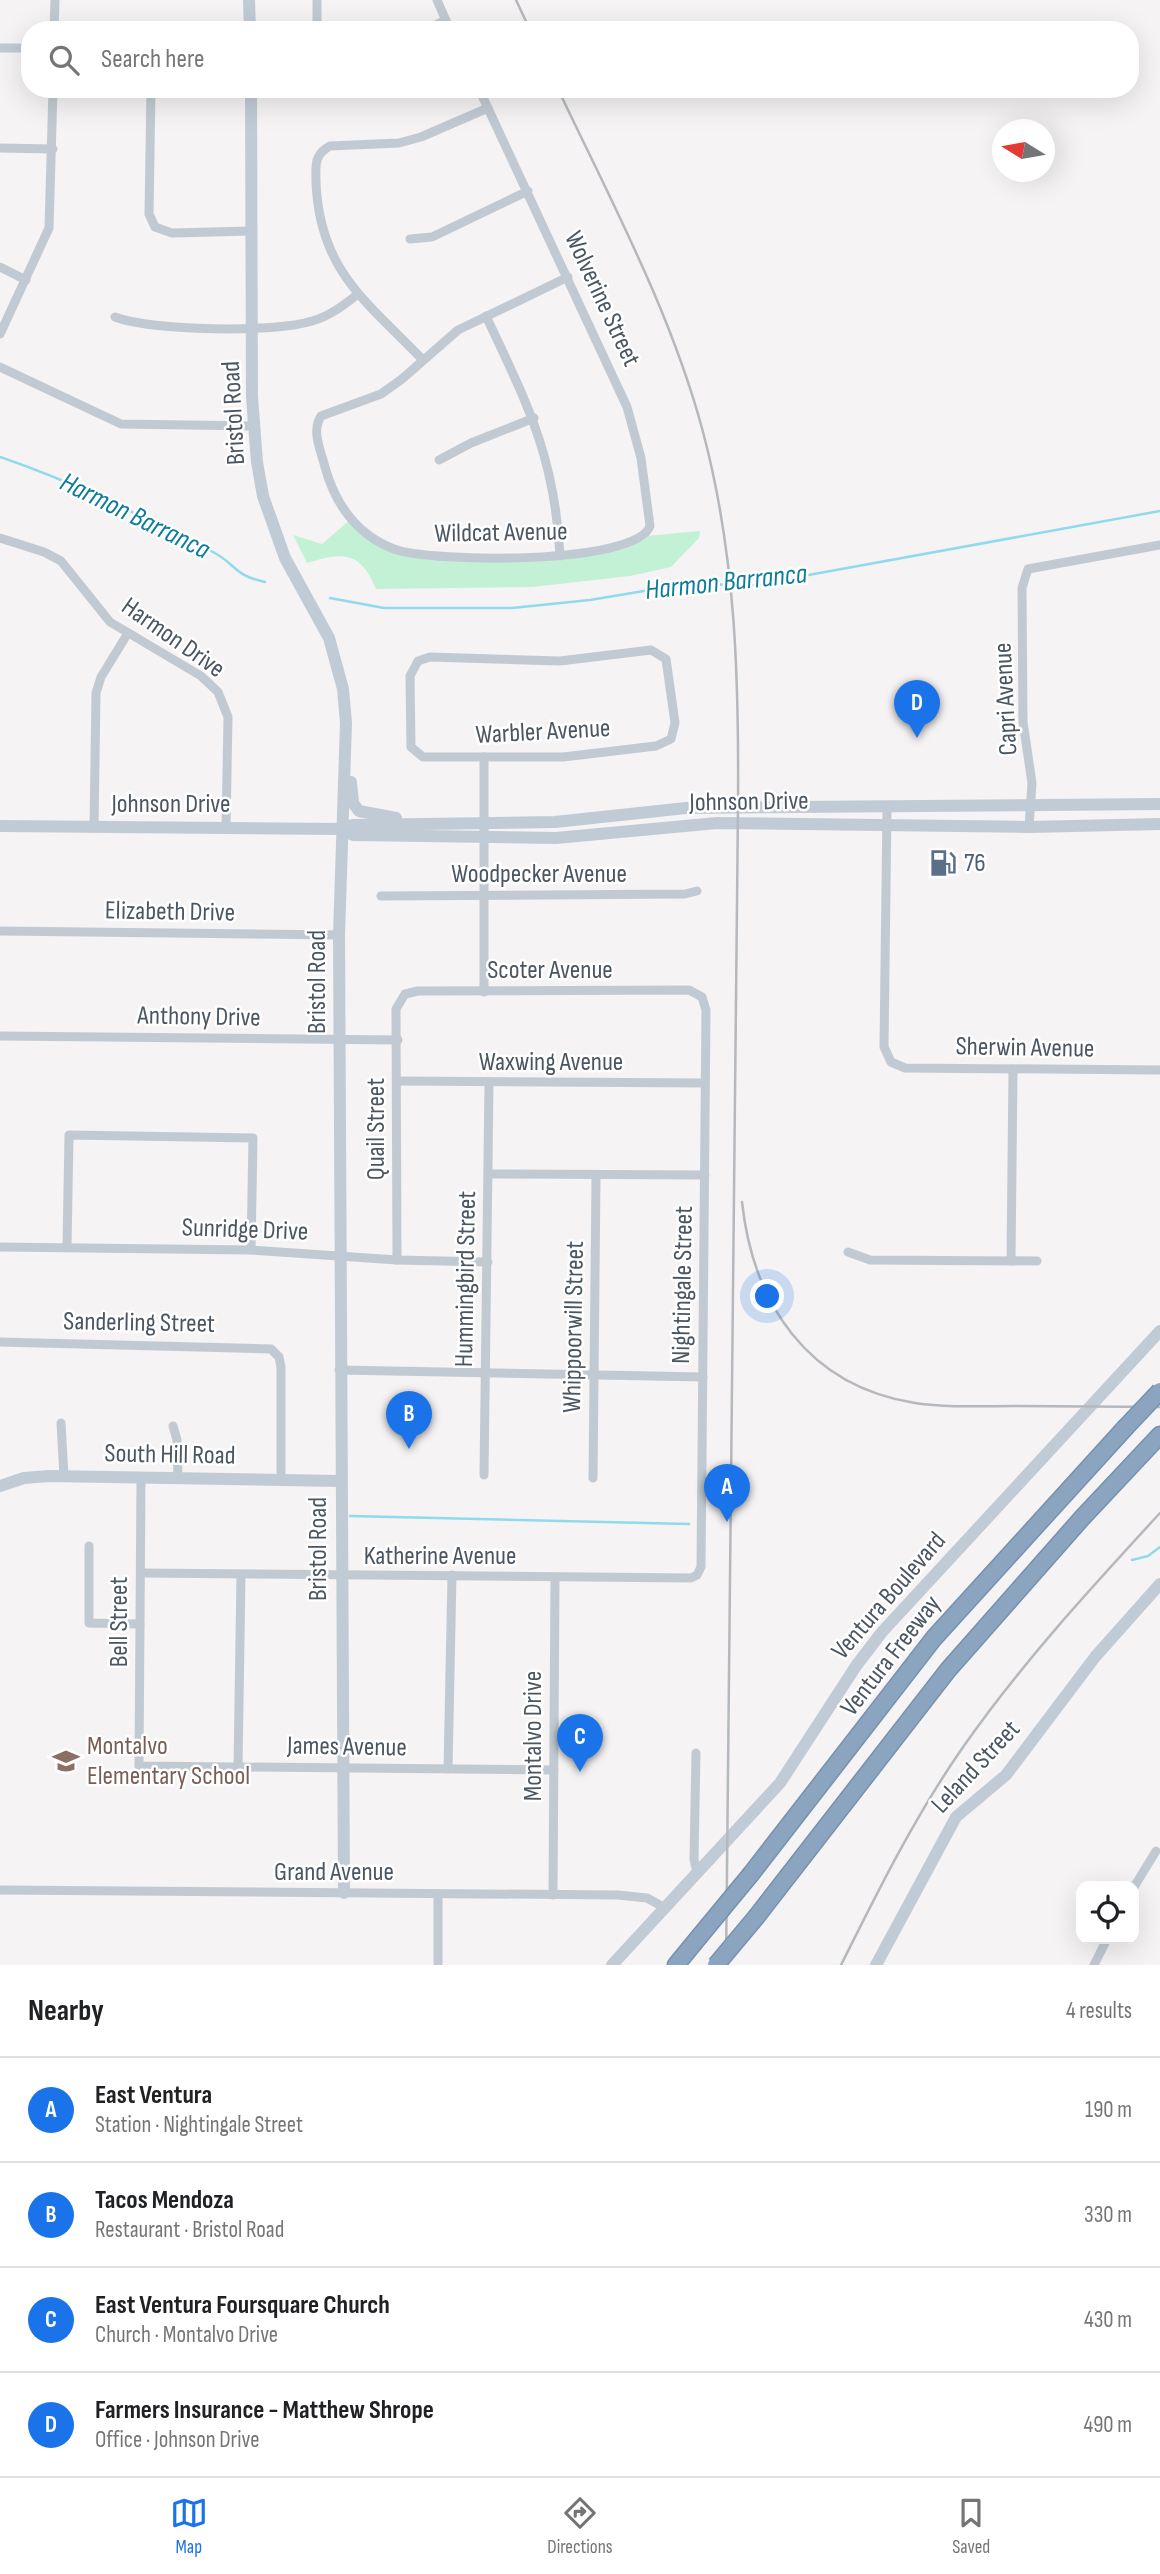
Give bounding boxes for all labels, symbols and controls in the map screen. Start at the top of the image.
search box [21,21,1139,98]
icon: search [45,41,83,79]
text: Search here [101,44,204,75]
north arrow [992,119,1055,182]
street label: Wolverine Street [557,227,647,371]
street label: Bristol Road [216,360,252,466]
water label: Harmon Barranca [55,466,216,567]
street label: Wildcat Avenue [434,516,568,550]
water label: Harmon Barranca [643,557,809,607]
street label: Harmon Drive [115,591,231,685]
street label: Capri Avenue [988,642,1024,756]
pin: D [894,680,940,738]
street label: Warbler Avenue [475,713,611,751]
street label: Johnson Drive [688,785,809,819]
street label: Johnson Drive [110,789,231,820]
fuel station icon: 76 [928,848,958,878]
place label: 76 [964,848,986,879]
street label: Woodpecker Avenue [451,859,627,890]
street label: Elizabeth Drive [105,895,235,929]
street label: Bristol Road [302,930,333,1034]
street label: Scoter Avenue [487,955,613,986]
street label: Anthony Drive [136,1000,261,1034]
street label: Sherwin Avenue [955,1031,1095,1065]
street label: Waxwing Avenue [479,1047,623,1078]
street label: Quail Street [361,1078,392,1180]
street label: Hummingbird Street [449,1191,483,1367]
street label: Nightingale Street [666,1206,700,1364]
street label: Sunridge Drive [181,1212,309,1248]
street label: Whippoorwill Street [557,1241,591,1413]
your location [750,1279,784,1313]
street label: Sanderling Street [63,1306,215,1340]
pin: B [386,1391,432,1449]
street label: South Hill Road [104,1438,236,1472]
pin: A [704,1464,750,1522]
street label: Bristol Road [303,1497,334,1601]
street label: Ventura Boulevard [825,1526,953,1666]
street label: Katherine Avenue [364,1541,516,1572]
street label: Bell Street [104,1577,135,1667]
street label: Ventura Freeway [834,1590,948,1722]
street label: Montalvo Drive [518,1671,549,1801]
pin: C [557,1714,603,1772]
street label: Leland Street [925,1714,1027,1820]
street label: James Avenue [286,1730,407,1764]
place label: Montalvo Elementary School [87,1731,250,1792]
school or university icon: Montalvo Elementary School [51,1746,81,1776]
street label: Grand Avenue [274,1857,394,1888]
map controls [1076,1881,1139,1944]
button: locate [1076,1881,1139,1944]
text: Nearby [28,1993,104,2029]
text: 4 results [1066,1997,1132,2025]
text: East Ventura [95,2080,212,2111]
text: A [46,2096,56,2124]
text: 190 m [1085,2096,1132,2124]
text: Station · Nightingale Street [95,2111,303,2139]
text: Tacos Mendoza [95,2185,234,2216]
text: B [46,2201,56,2229]
text: 330 m [1084,2201,1132,2229]
text: Restaurant · Bristol Road [95,2216,284,2244]
text: East Ventura Foursquare Church [95,2290,390,2321]
text: C [45,2306,57,2334]
text: 430 m [1084,2306,1132,2334]
text: Church · Montalvo Drive [95,2321,278,2349]
text: Farmers Insurance - Matthew Shrope [95,2395,434,2426]
text: D [45,2411,57,2439]
text: 490 m [1083,2411,1132,2439]
text: Office · Johnson Drive [95,2426,259,2454]
tab: Map [170,2494,208,2559]
tab: Directions [547,2494,613,2559]
tab: Saved [952,2494,990,2559]

